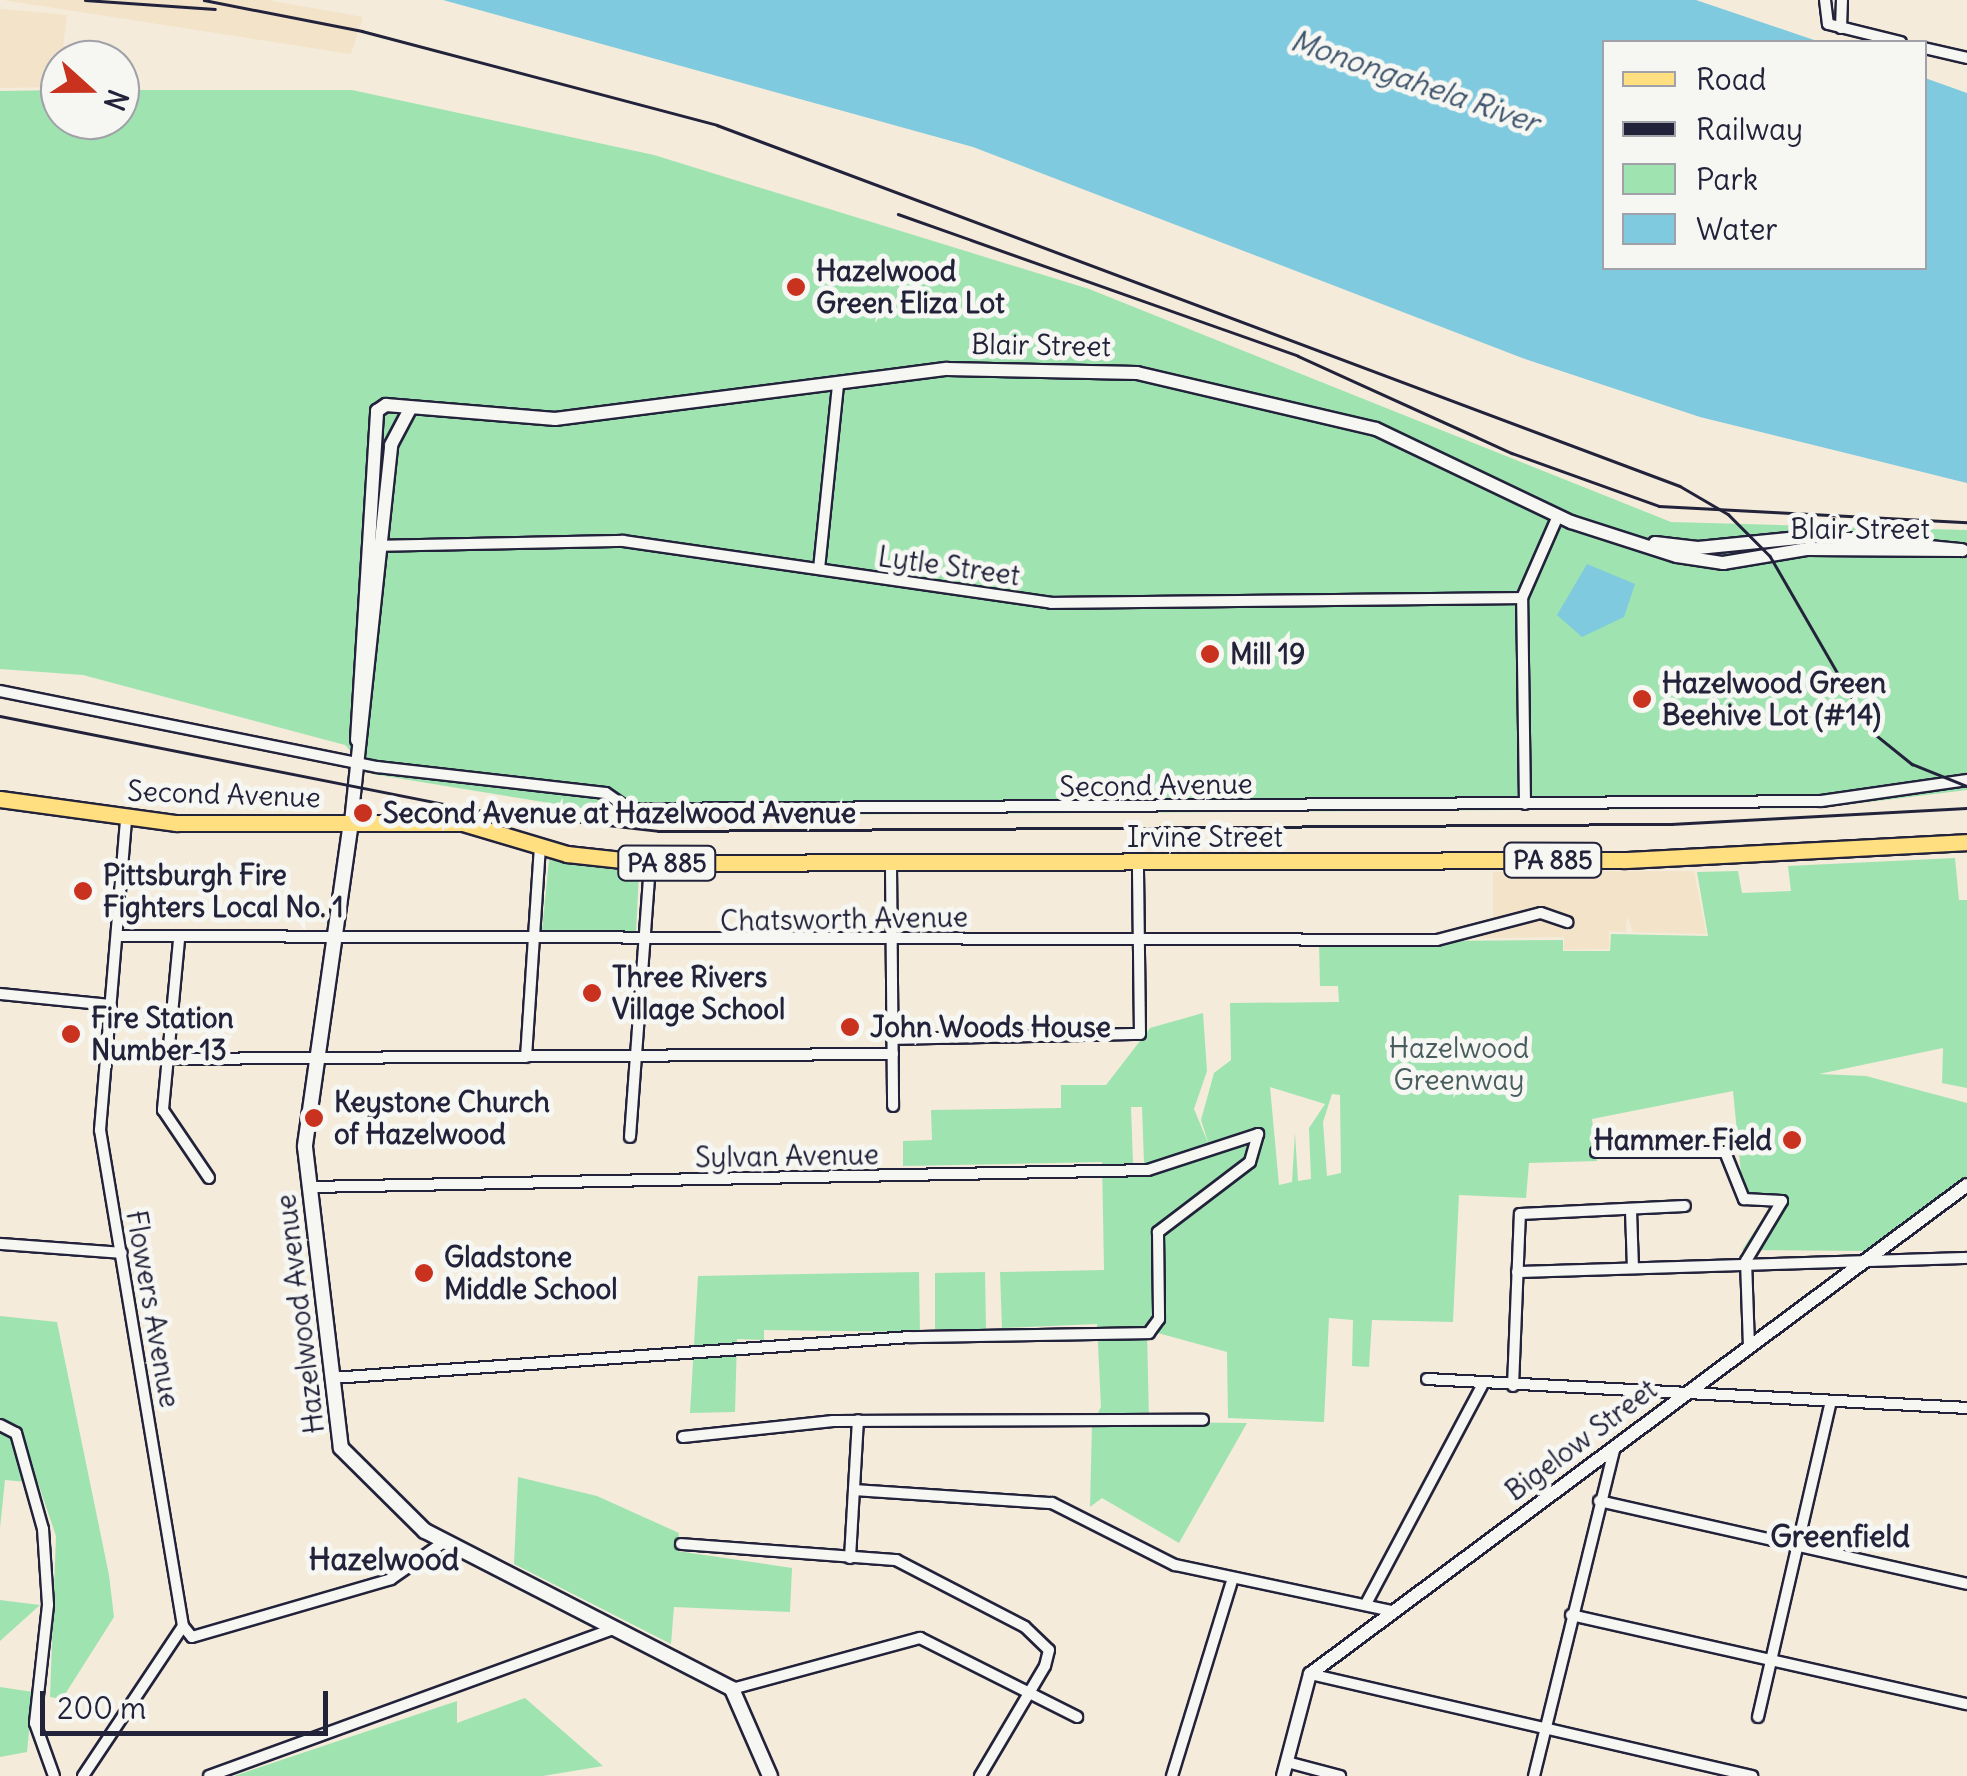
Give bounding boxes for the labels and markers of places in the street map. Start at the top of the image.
place label: Hazelwood Green Eliza Lot [816,254,1005,320]
marker: Hazelwood Green Eliza Lot [785,276,807,298]
place label: Mill 19 [1230,637,1305,671]
marker: Mill 19 [1199,643,1221,665]
place label: Hazelwood Green Beehive Lot (#14) [1662,666,1886,732]
marker: Hazelwood Green Beehive Lot (#14) [1631,688,1653,710]
place label: Second Avenue at Hazelwood Avenue [383,796,856,830]
marker: Second Avenue at Hazelwood Avenue [352,802,374,824]
place label: Pittsburgh Fire Fighters Local No. 1 [103,858,344,924]
marker: Pittsburgh Fire Fighters Local No. 1 [72,880,94,902]
place label: Three Rivers Village School [612,960,785,1026]
marker: Three Rivers Village School [581,982,603,1004]
place label: Fire Station Number 13 [91,1001,234,1067]
place label: John Woods House [870,1010,1111,1044]
marker: John Woods House [839,1016,861,1038]
marker: Fire Station Number 13 [60,1023,82,1045]
place label: Keystone Church of Hazelwood [334,1085,550,1151]
marker: Keystone Church of Hazelwood [303,1107,325,1129]
place label: Hammer Field [1594,1123,1772,1157]
marker: Hammer Field [1781,1129,1803,1151]
place label: Gladstone Middle School [444,1240,618,1306]
marker: Gladstone Middle School [413,1262,435,1284]

